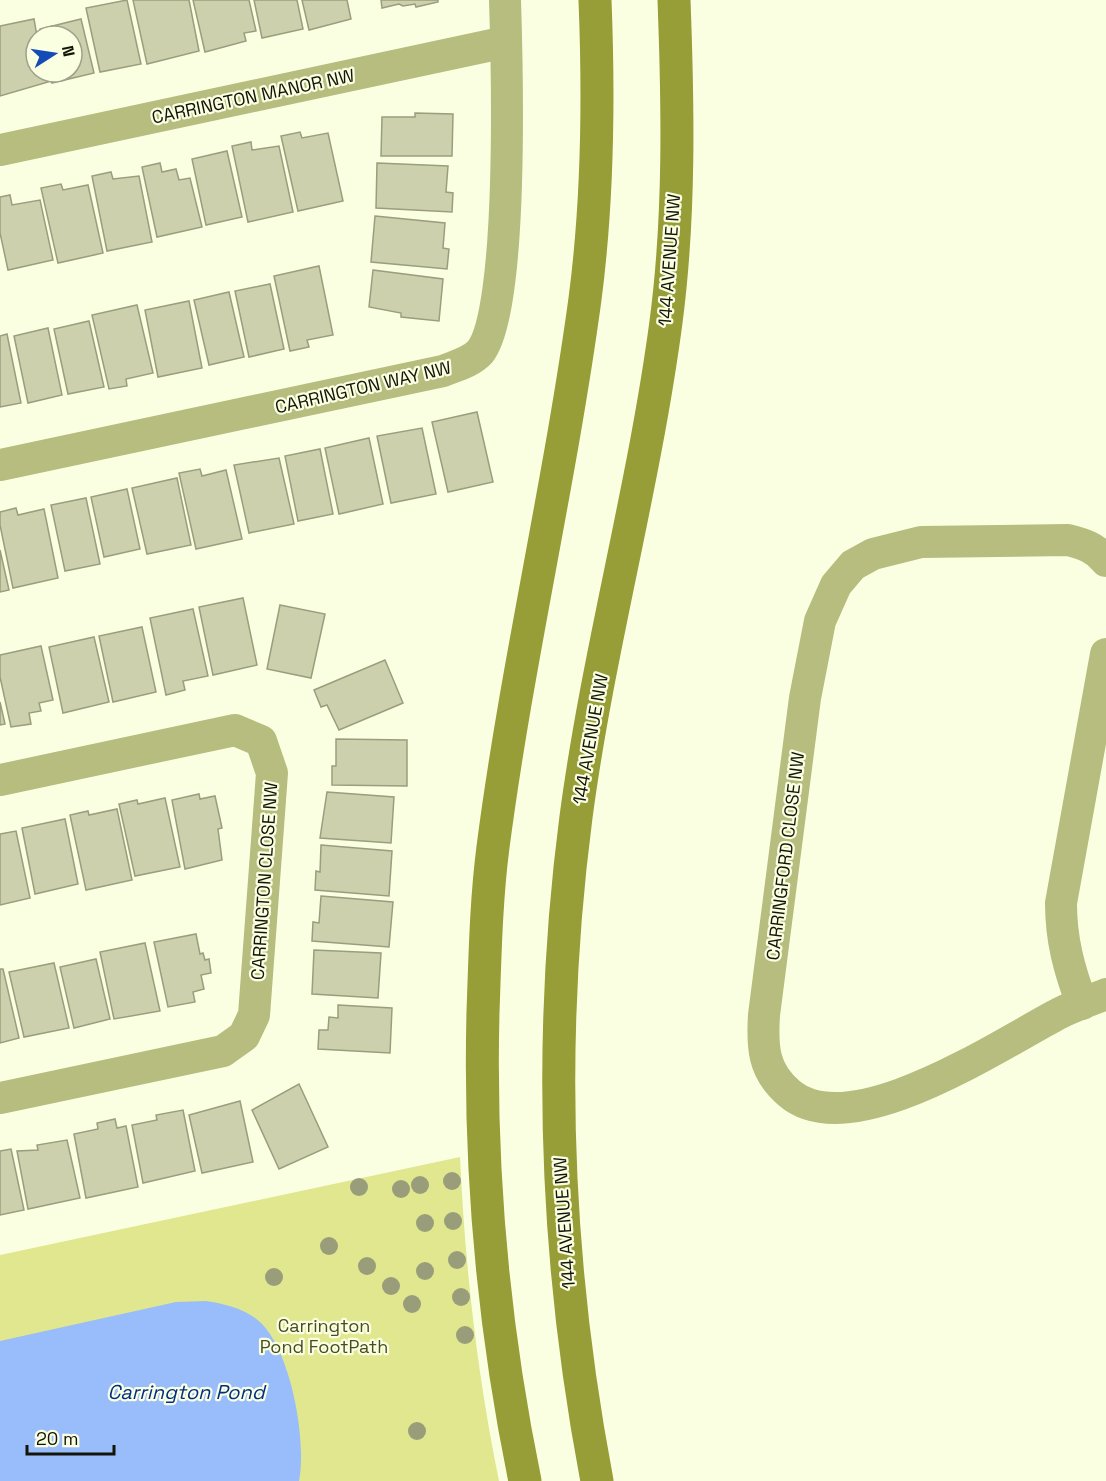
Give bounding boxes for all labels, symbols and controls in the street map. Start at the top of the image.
north arrow [24,24,84,84]
text: N [57,44,80,58]
street label: CARRINGTON MANOR NW [150,63,357,129]
street label: 144 AVENUE NW [653,193,685,327]
street label: CARRINGTON WAY NW [273,355,454,418]
street label: 144 AVENUE NW [567,672,613,806]
street label: CARRINGFORD CLOSE NW [761,750,809,962]
street label: CARRINGTON CLOSE NW [246,781,282,981]
street label: 144 AVENUE NW [548,1156,580,1290]
park label: Carrington Pond FootPath [260,1314,388,1358]
water label: Carrington Pond [107,1379,267,1405]
scale bar [27,1418,114,1456]
text: 20 m [36,1427,79,1450]

